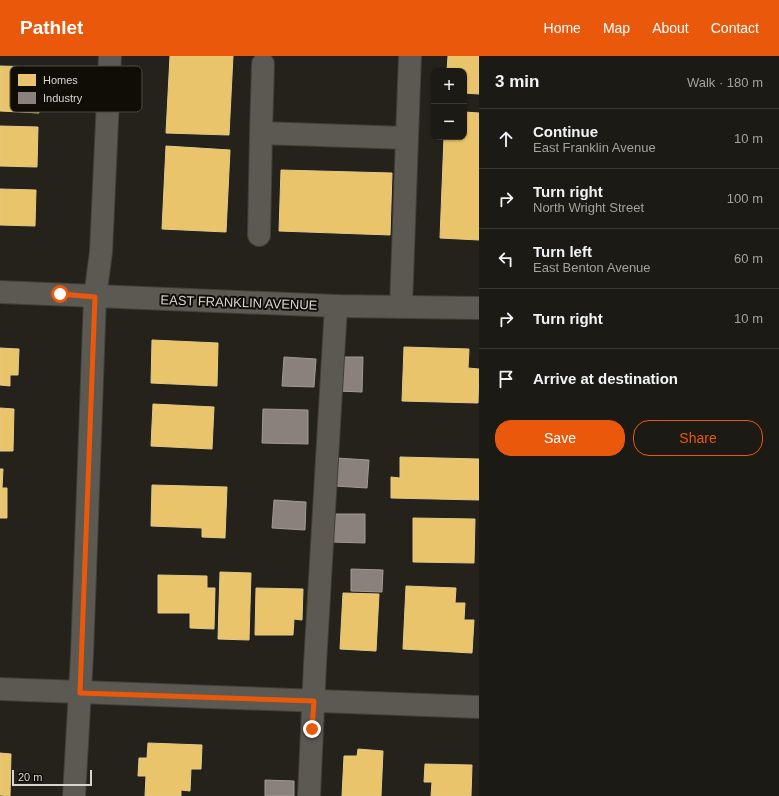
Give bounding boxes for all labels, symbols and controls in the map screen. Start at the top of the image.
text: Pathlet [20,17,83,38]
text: Home [544,20,581,36]
text: Map [603,20,630,36]
text: About [652,20,689,36]
text: Contact [711,20,759,36]
legend [10,66,142,112]
map controls [431,68,467,140]
button: + [431,68,467,104]
text: 3 min [495,72,539,91]
text: Homes [43,74,78,86]
text: Walk · 180 m [687,75,763,90]
text: Industry [43,92,83,104]
button: − [431,104,467,140]
text: Continue [533,123,598,140]
icon: ahead [495,128,517,150]
text: 10 m [734,131,763,146]
text: East Franklin Avenue [533,140,656,155]
text: Turn right [533,183,603,200]
icon: right [495,188,517,210]
text: 100 m [727,191,763,206]
text: North Wright Street [533,200,644,215]
text: Turn left [533,243,592,260]
icon: left [495,248,517,270]
text: 60 m [734,251,763,266]
text: East Benton Avenue [533,260,651,275]
route start [51,285,69,303]
street label: EAST FRANKLIN AVENUE [160,292,318,313]
icon: right [495,308,517,330]
text: Turn right [533,310,603,327]
text: 10 m [734,311,763,326]
icon: arrive [495,368,517,390]
text: Arrive at destination [533,370,678,387]
button: Save [495,420,625,456]
button: Share [633,420,763,456]
route end [303,720,321,738]
scale bar [12,768,92,787]
text: 20 m [18,771,42,783]

